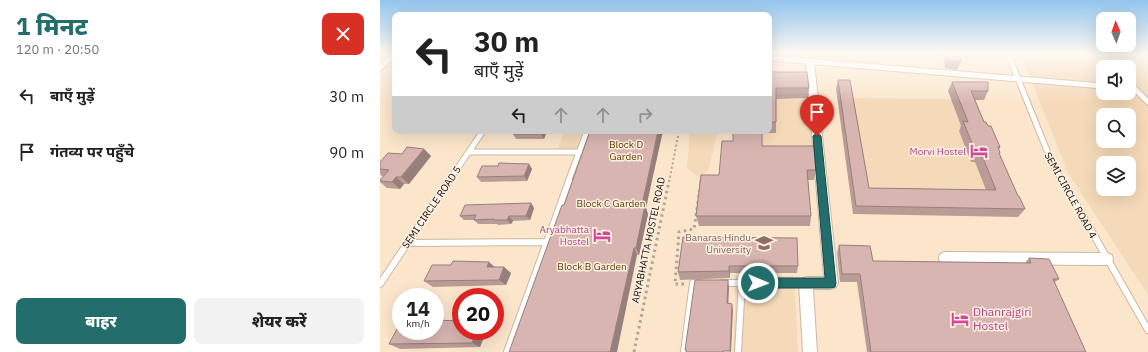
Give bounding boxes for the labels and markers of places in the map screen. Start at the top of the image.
pin [800,95,834,136]
hotel icon: Morvi Hostel [969,141,989,161]
place label: Morvi Hostel [910,145,966,158]
place label: Aryabhatta Hostel [540,223,590,248]
hotel icon: Aryabhatta Hostel [592,225,612,245]
place label: Banaras Hindu University [685,231,751,256]
school or university icon: Banaras Hindu University [754,233,774,253]
place label: Dhanrajgiri Hostel [973,304,1032,333]
hotel icon: Dhanrajgiri Hostel [950,309,970,329]

